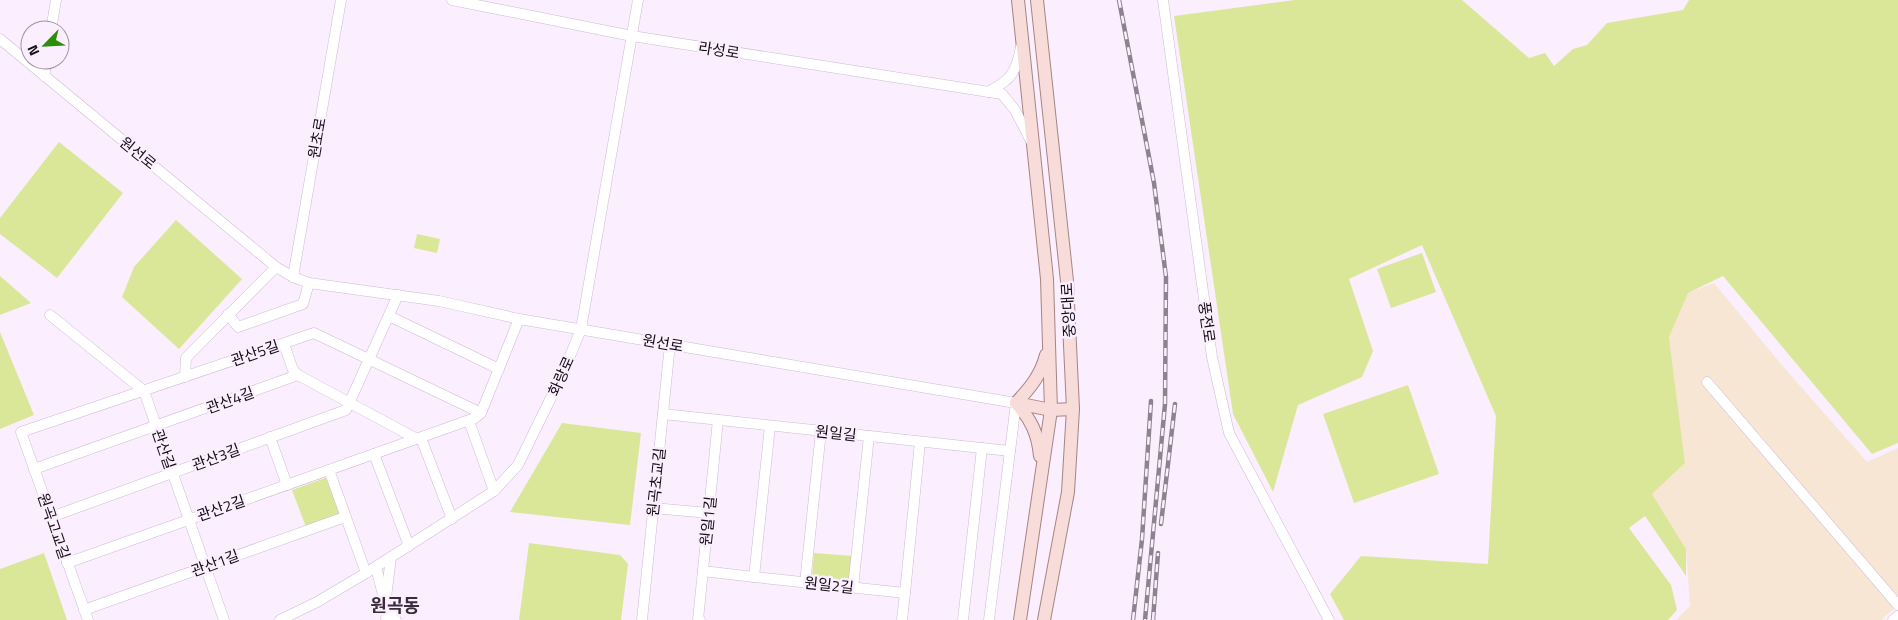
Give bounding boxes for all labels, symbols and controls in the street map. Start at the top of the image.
north arrow [20,20,70,70]
street label: 라성로 [697,35,741,65]
text: N [21,42,44,59]
street label: 원초로 [302,116,332,160]
street label: 원선로 [115,131,161,175]
street label: 중앙대로 [1055,282,1081,338]
street label: 풍전로 [1193,300,1221,344]
street label: 원선로 [641,328,685,358]
street label: 관산5길 [228,334,282,372]
street label: 화랑로 [542,352,580,400]
street label: 관산4길 [203,381,257,419]
street label: 원일길 [814,419,858,447]
street label: 관산길 [146,426,182,472]
street label: 관산3길 [189,438,243,476]
street label: 원곡초교길 [641,446,671,518]
street label: 관산2길 [194,489,248,527]
street label: 원곡고교길 [32,490,76,562]
street label: 원일1길 [694,495,722,547]
street label: 관산1길 [188,544,242,582]
street label: 원일2길 [803,571,855,599]
district label: 원곡동 [370,592,420,619]

